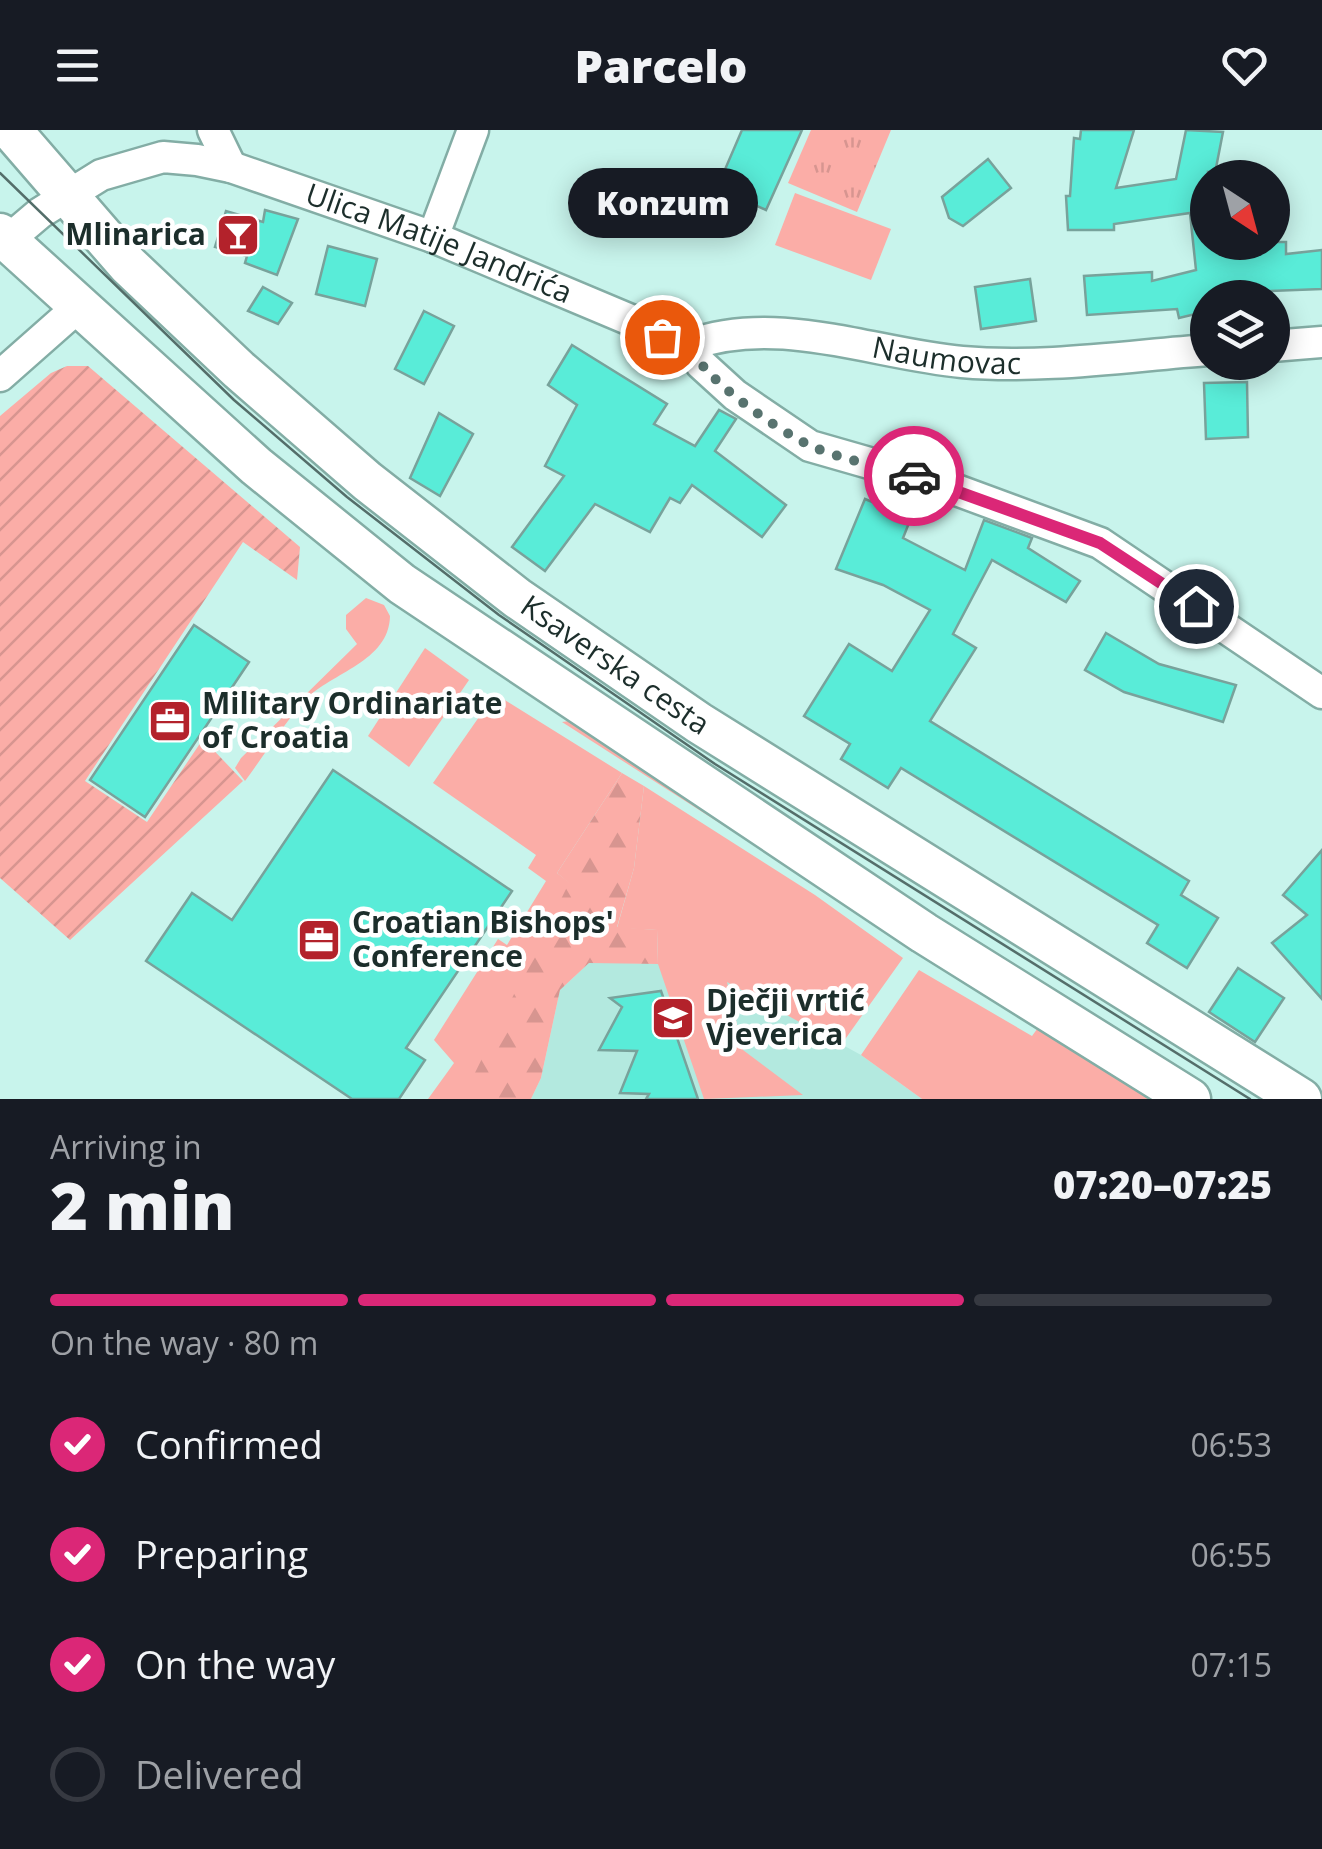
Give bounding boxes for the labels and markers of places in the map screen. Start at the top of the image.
callout: Konzum [567,167,757,237]
bar icon: Mlinarica [215,212,261,258]
place label: Mlinarica [65,213,206,254]
pin [620,295,705,380]
pin [1154,564,1239,649]
place label: Military Ordinariate of Croatia [202,682,503,757]
office icon: Military Ordinariate of Croatia [147,698,193,744]
place label: Croatian Bishops' Conference [352,901,614,976]
office icon: Croatian Bishops' Conference [296,917,342,963]
place label: Dječji vrtić Vjeverica [706,979,865,1054]
school or university icon: Dječji vrtić Vjeverica [650,995,696,1041]

